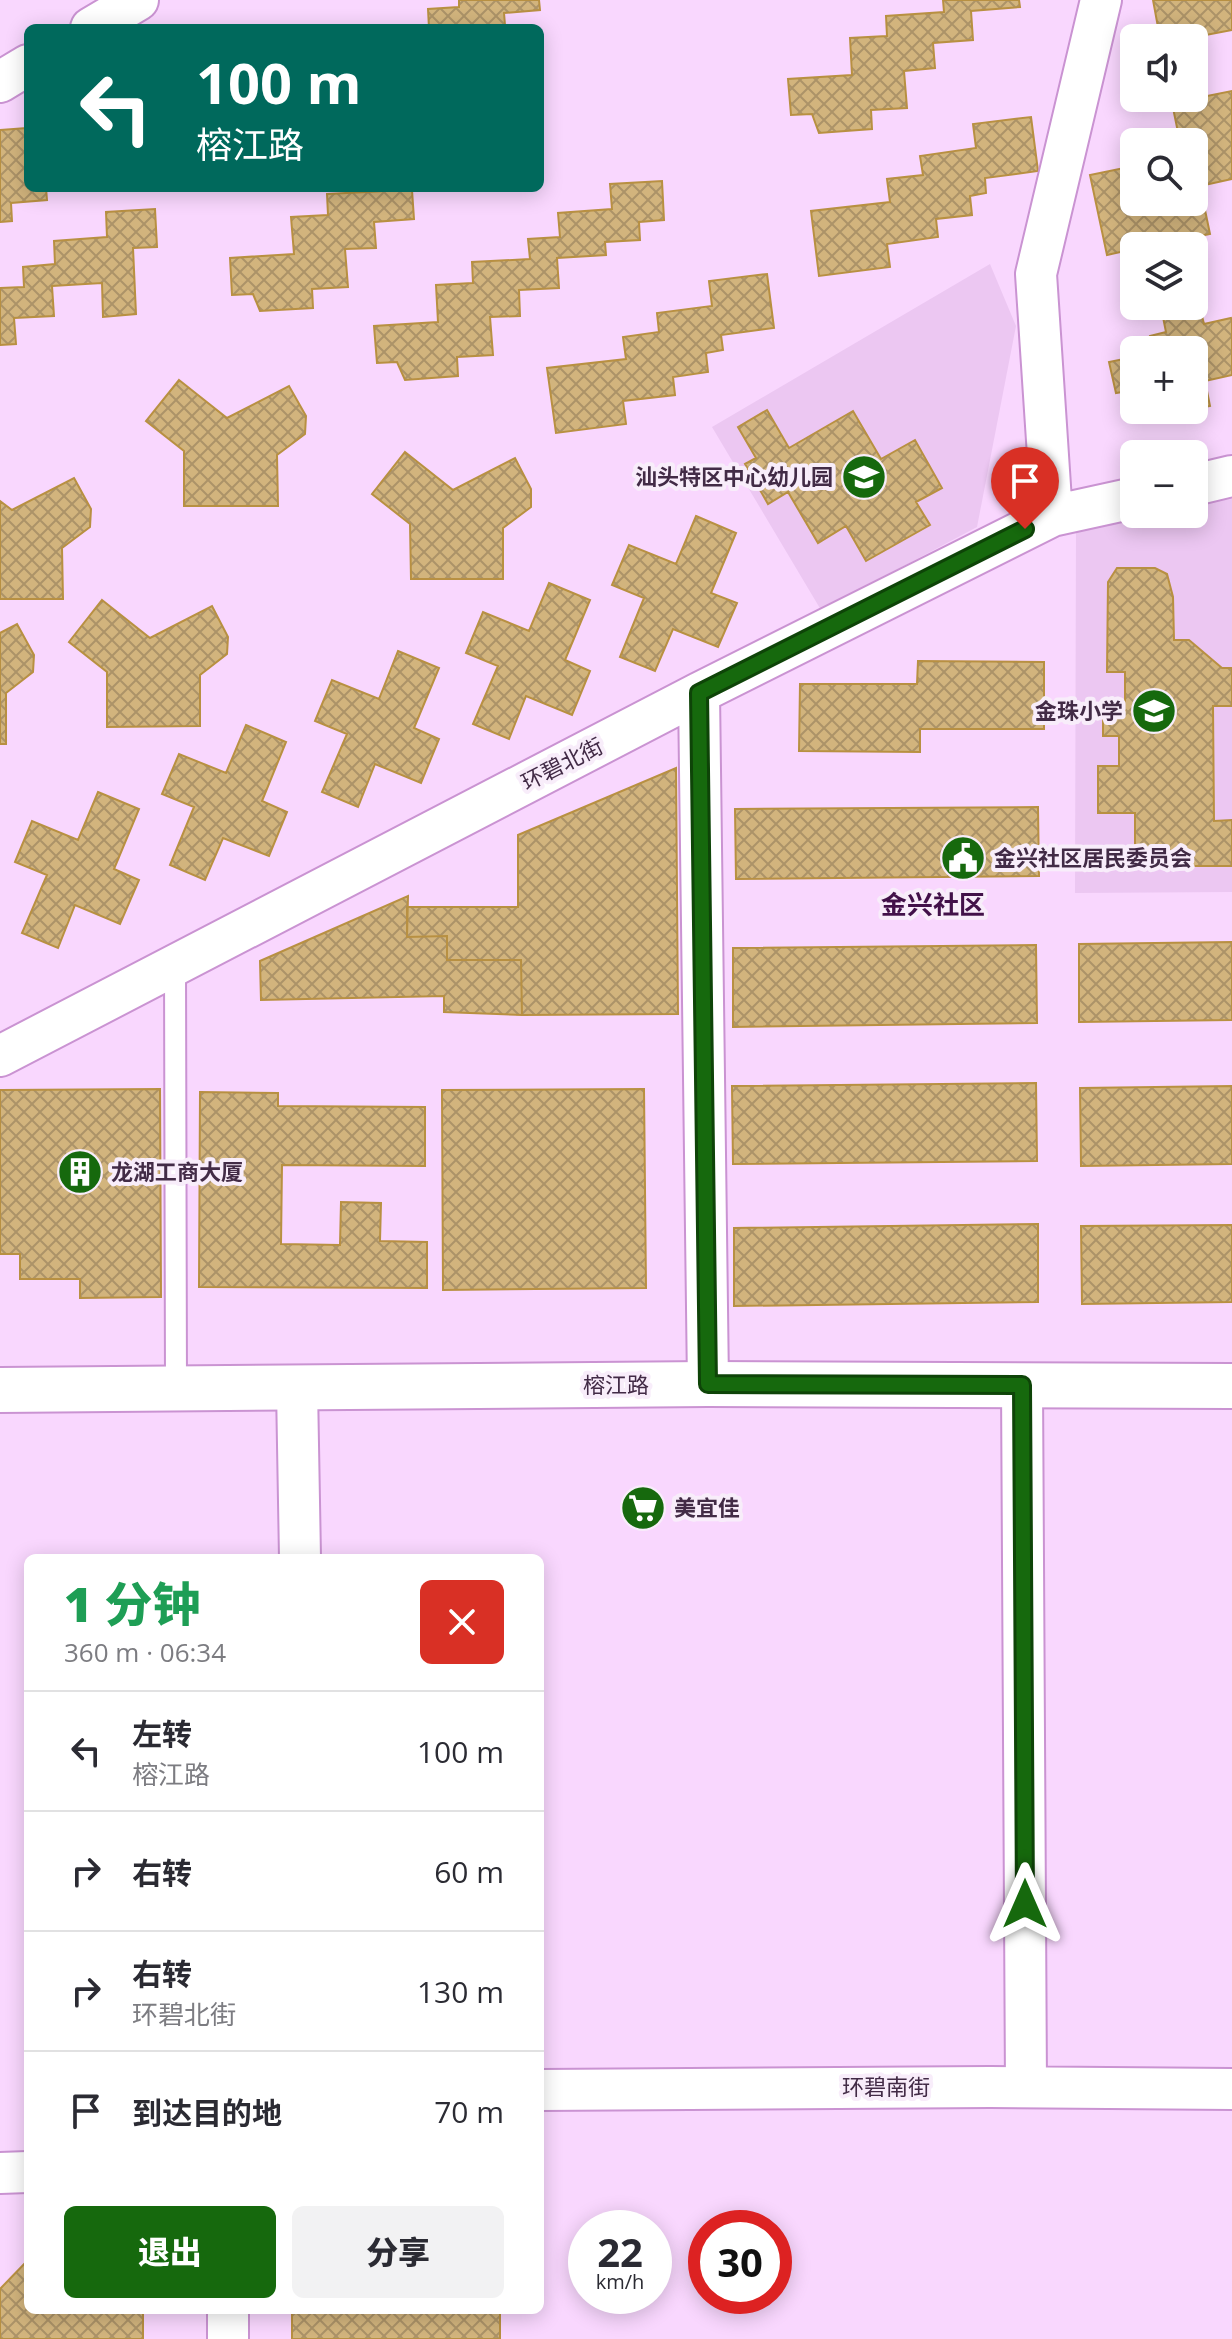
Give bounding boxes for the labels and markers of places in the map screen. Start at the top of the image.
pin [991,447,1059,529]
school or university icon: 汕头特区中心幼儿园 [840,453,888,501]
place label: 汕头特区中心幼儿园 [635,461,833,491]
school or university icon: 金珠小学 [1130,687,1178,735]
place label: 金珠小学 [1035,695,1123,725]
public building icon: 金兴社区居民委员会 [939,834,987,882]
place label: 金兴社区居民委员会 [994,842,1192,872]
building icon: 龙湖工商大厦 [56,1148,104,1196]
place label: 龙湖工商大厦 [111,1156,243,1186]
supermarket icon: 美宜佳 [619,1484,667,1532]
place label: 美宜佳 [674,1492,740,1522]

